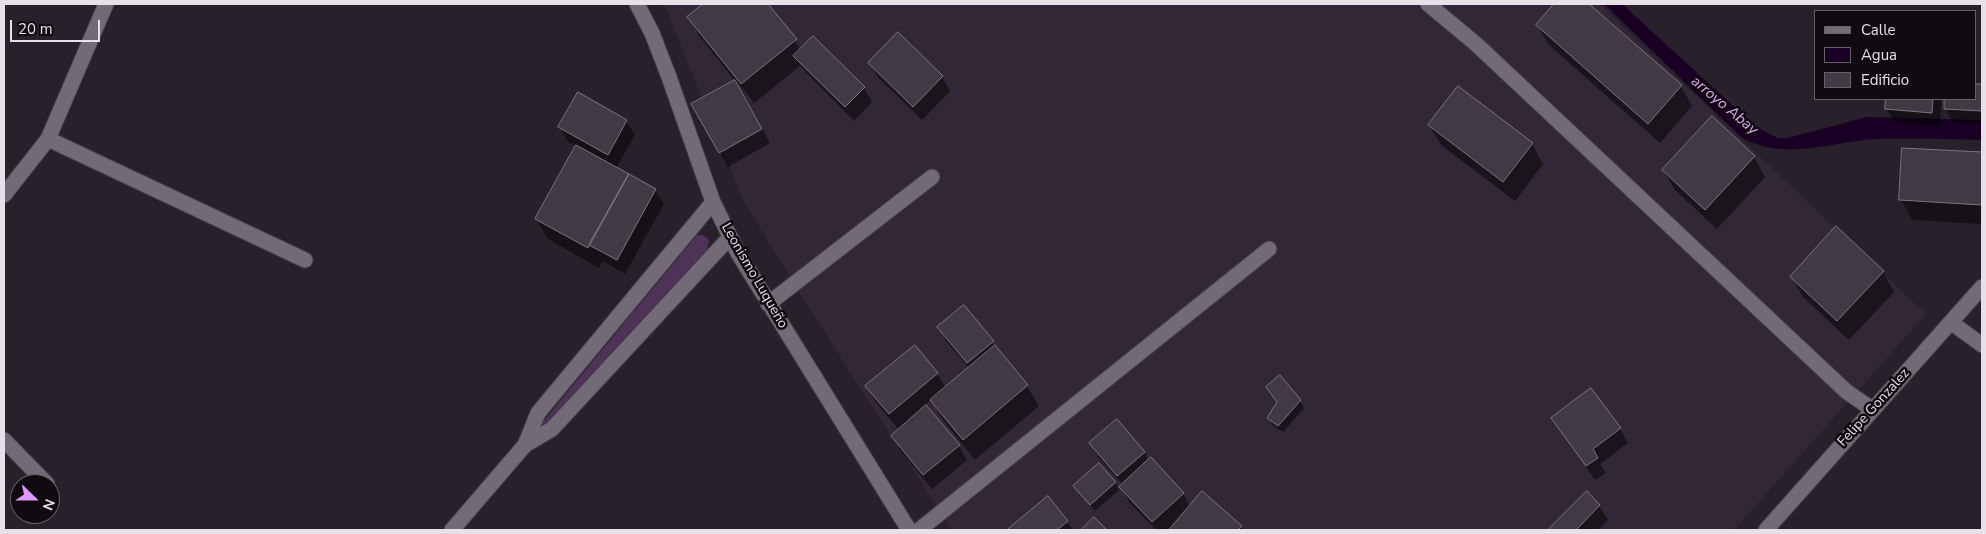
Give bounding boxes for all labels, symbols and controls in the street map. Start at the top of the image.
scale bar [12,10,102,42]
legend [1814,10,1976,100]
text: 20 m [18,19,53,39]
text: Calle [1861,20,1896,40]
text: Agua [1861,45,1897,65]
text: Edificio [1861,70,1909,90]
water label: arroyo Abay [1687,73,1761,139]
street label: Leonismo Luqueño [717,220,791,332]
street label: Felipe Gonzalez [1835,366,1913,450]
north arrow [10,474,60,524]
text: N [38,496,59,513]

